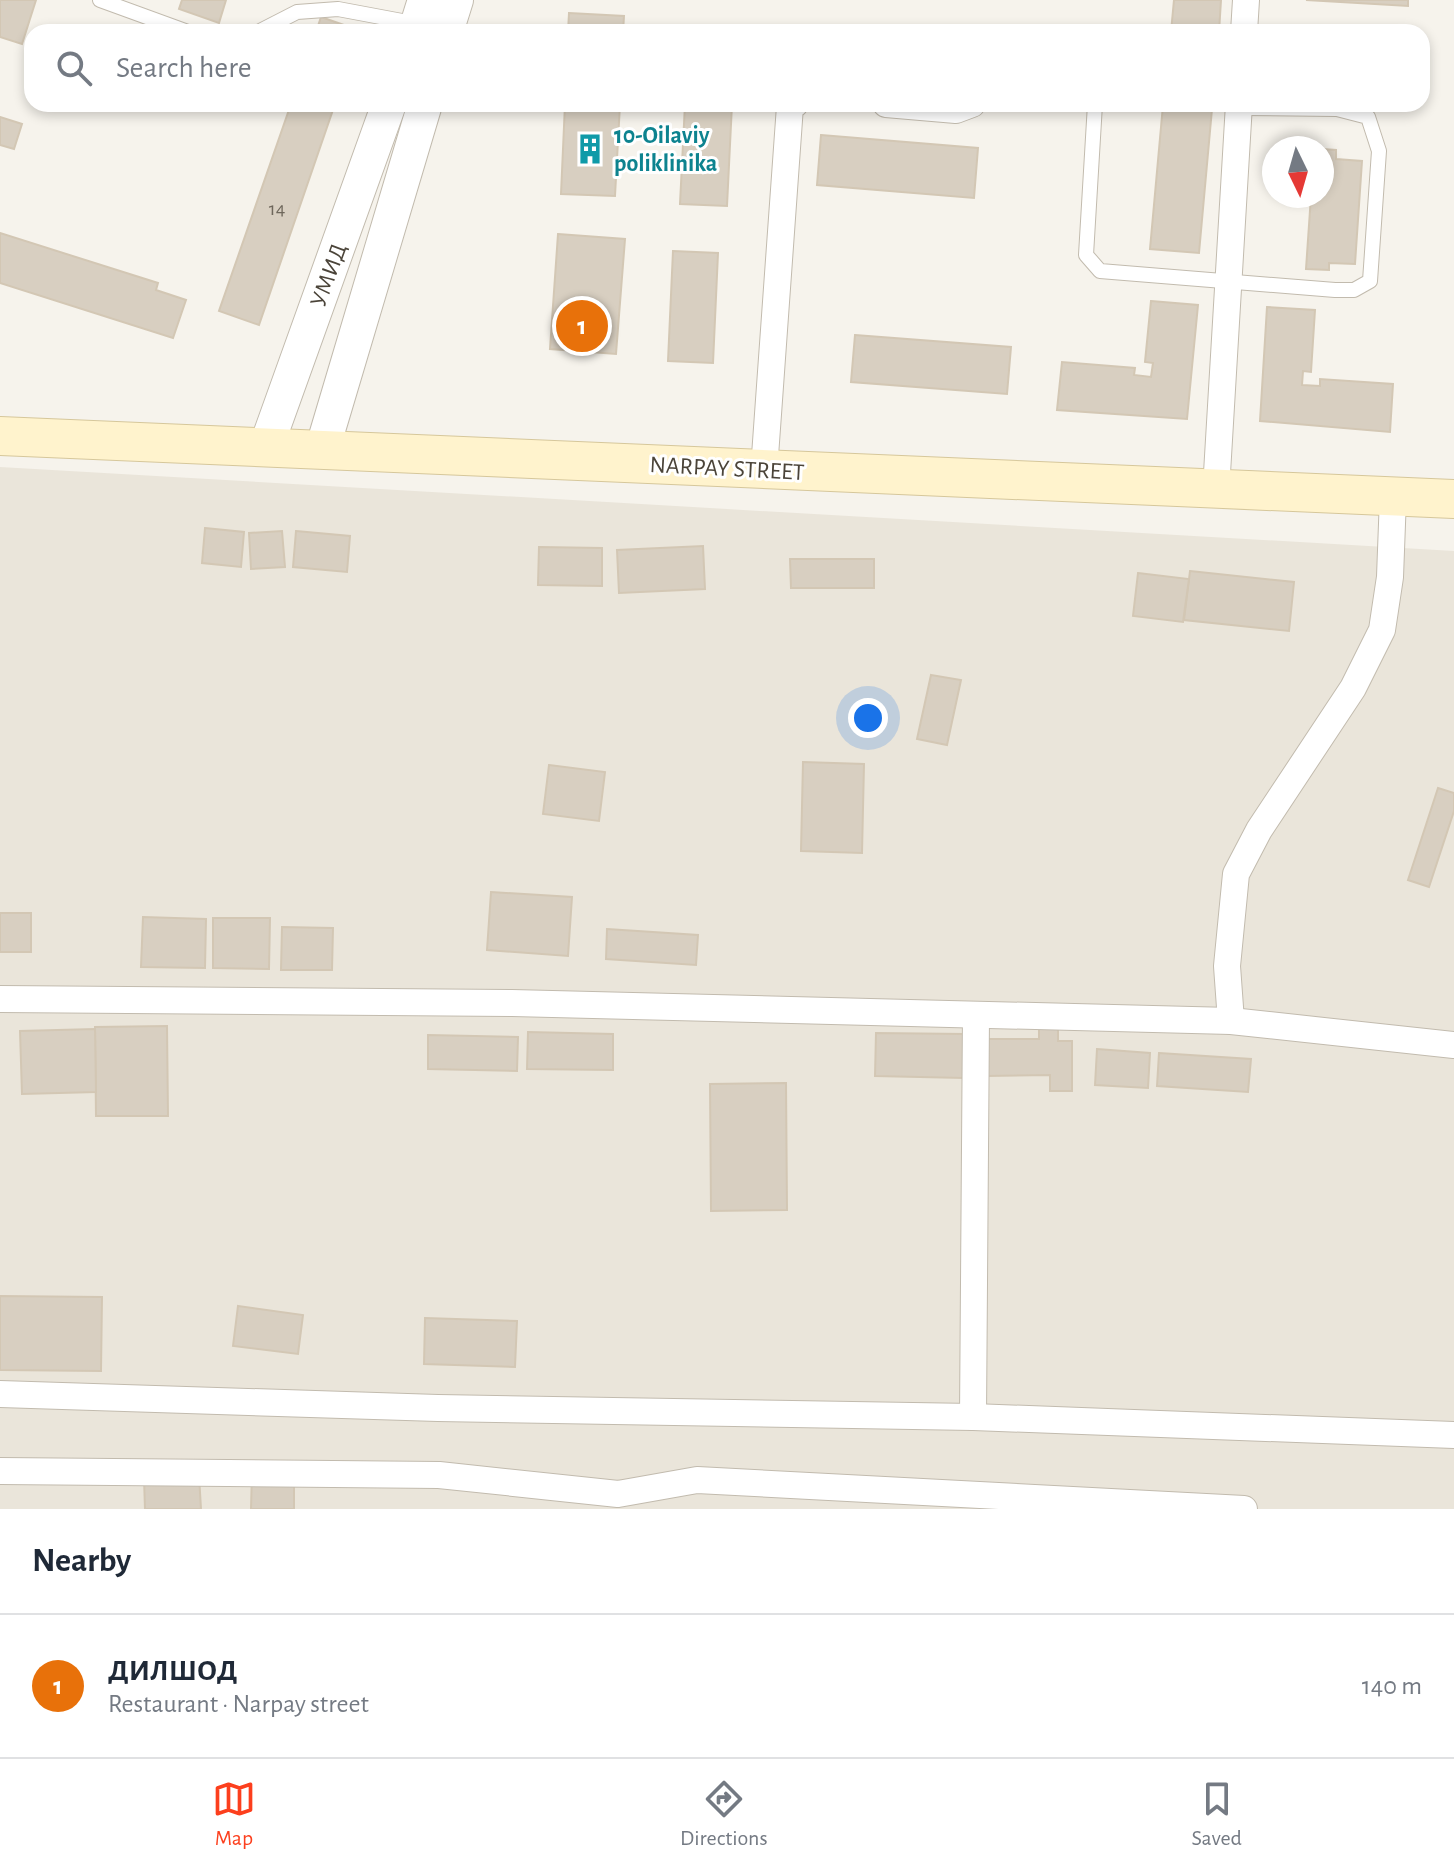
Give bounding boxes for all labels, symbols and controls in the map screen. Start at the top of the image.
search box [24,24,1430,112]
icon: search [52,46,96,90]
text: Search here [116,53,252,83]
place label: 10-Oilaviy poliklinika [614,124,717,176]
building icon: 10-Oilaviy poliklinika [573,132,607,166]
north arrow [1262,136,1334,208]
house number: 14 [269,199,285,219]
street label: УМИД [306,240,351,310]
pin: 1 [556,296,608,356]
street label: NARPAY STREET [649,453,805,485]
your location [848,698,888,738]
text: Nearby [32,1544,131,1578]
text: ДИЛШОД [108,1656,237,1686]
text: 1 [53,1673,63,1699]
text: 140 m [1362,1673,1422,1699]
text: Restaurant · Narpay street [108,1691,369,1717]
tab: Map [212,1777,256,1851]
tab: Directions [680,1777,768,1851]
tab: Saved [1192,1777,1242,1851]

